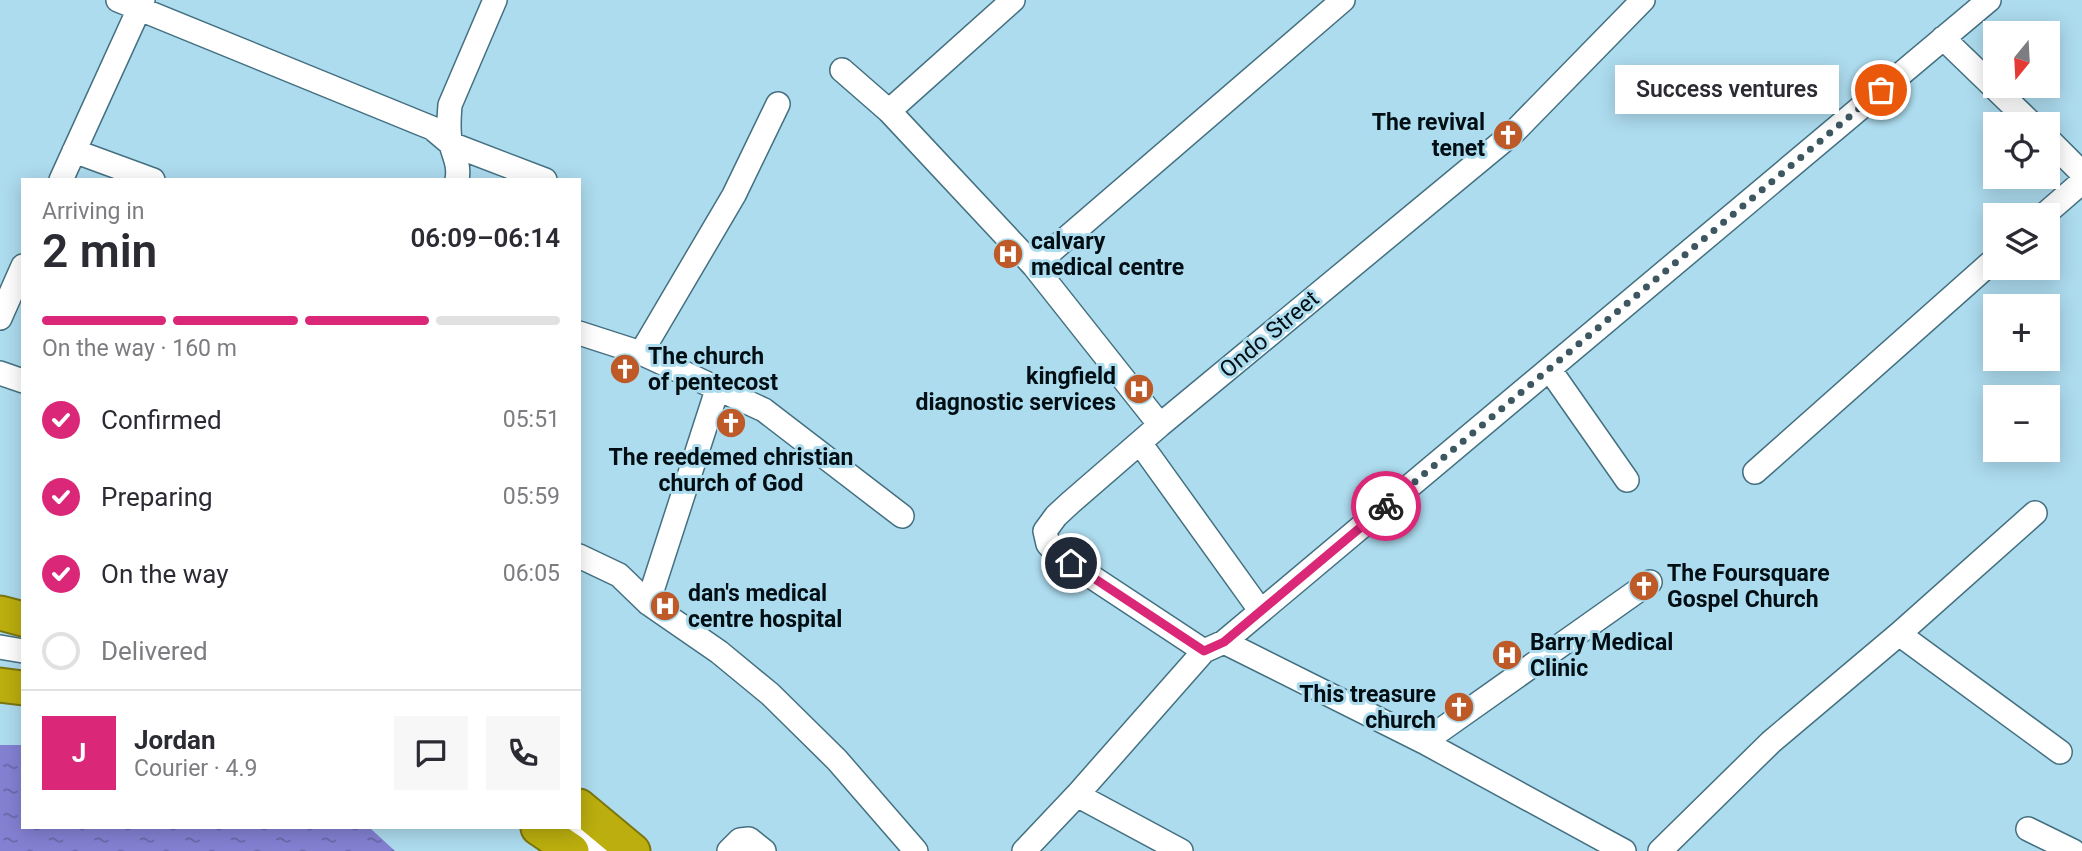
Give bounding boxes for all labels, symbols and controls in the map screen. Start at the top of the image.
north arrow [1983,21,2060,98]
map controls [1983,21,2060,462]
pin [1851,60,1911,120]
callout: Success ventures [1615,66,1839,114]
icon: bag [1862,71,1900,109]
text: Success ventures [1636,76,1818,103]
place label: The revival tenet [1372,109,1485,162]
button: locate [1983,112,2060,189]
church icon: The revival tenet [1491,118,1525,152]
text: Arriving in [42,198,145,225]
button: layers [1983,203,2060,280]
text: 06:09–06:14 [410,223,560,253]
text: 2 min [42,224,157,278]
place label: calvary medical centre [1031,228,1184,281]
hospital icon: calvary medical centre [991,237,1025,271]
street label: Ondo Street [1214,285,1324,384]
button: + [1983,294,2060,371]
text: On the way · 160 m [42,335,237,362]
place label: The church of pentecost [648,343,778,396]
church icon: The church of pentecost [608,352,642,386]
place label: kingfield diagnostic services [915,363,1116,416]
hospital icon: kingfield diagnostic services [1122,372,1156,406]
button: − [1983,385,2060,462]
icon: check [42,401,80,439]
text: Confirmed [101,405,222,435]
text: 05:51 [503,406,560,433]
church icon: The reedemed christian church of God [714,406,748,440]
place label: The reedemed christian church of God [609,444,853,497]
courier [1351,471,1421,541]
icon: check [42,478,80,516]
text: Preparing [101,482,213,512]
text: 05:59 [503,483,560,510]
icon: bike [1367,487,1405,525]
pin [1041,533,1101,593]
icon: home [1052,544,1090,582]
icon: check [42,555,80,593]
text: On the way [101,559,229,589]
text: 06:05 [503,560,560,587]
place label: The Foursquare Gospel Church [1667,560,1830,613]
church icon: The Foursquare Gospel Church [1627,569,1661,603]
place label: dan's medical centre hospital [688,580,842,633]
hospital icon: dan's medical centre hospital [648,589,682,623]
place label: Barry Medical Clinic [1530,629,1673,682]
text: Delivered [101,636,208,666]
hospital icon: Barry Medical Clinic [1490,638,1524,672]
place label: This treasure church [1299,681,1436,734]
church icon: This treasure church [1442,690,1476,724]
button: chat [394,716,468,790]
button: phone [486,716,560,790]
text: Jordan [134,725,216,755]
text: J [72,738,86,768]
text: Courier · 4.9 [134,755,257,782]

